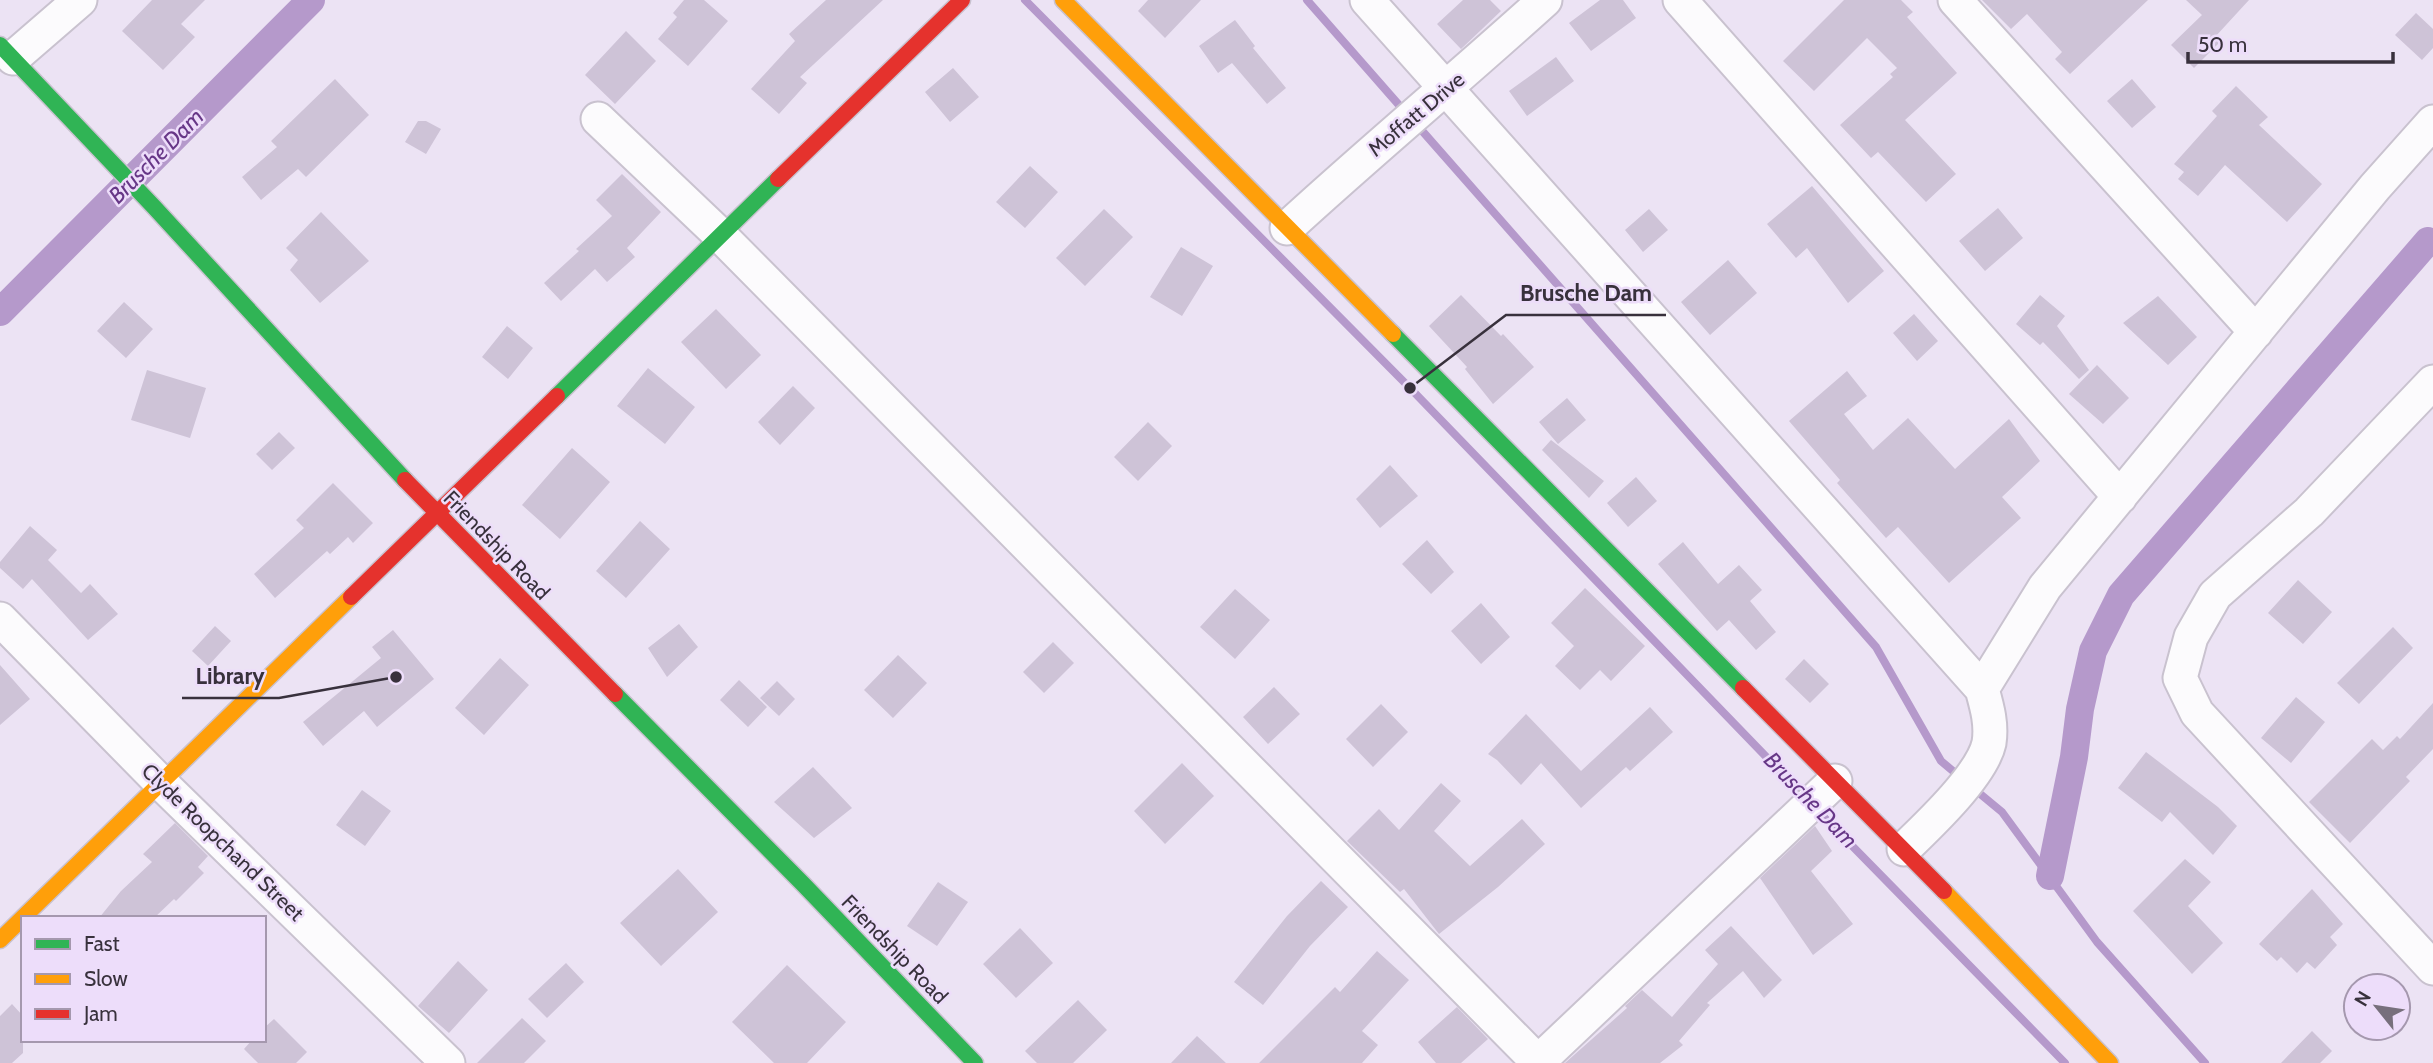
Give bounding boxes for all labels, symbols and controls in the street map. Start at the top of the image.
scale bar [2188,21,2393,65]
text: 50 m [2198,32,2247,57]
street label: Moffatt Drive [1363,66,1469,161]
water label: Brusche Dam [103,103,209,209]
callout: Brusche Dam [1506,271,1666,315]
text: Brusche Dam [1520,279,1652,307]
street label: Friendship Road [439,485,555,605]
callout: Library [182,654,279,698]
text: Library [196,662,265,690]
water label: Brusche Dam [1758,746,1864,854]
street label: Clyde Roopchand Street [137,758,309,926]
street label: Friendship Road [837,889,953,1009]
legend [21,916,266,1042]
text: Fast [84,931,120,956]
text: Slow [84,966,128,991]
north arrow [2342,972,2412,1042]
text: N [2349,987,2376,1010]
text: Jam [83,1001,118,1026]

